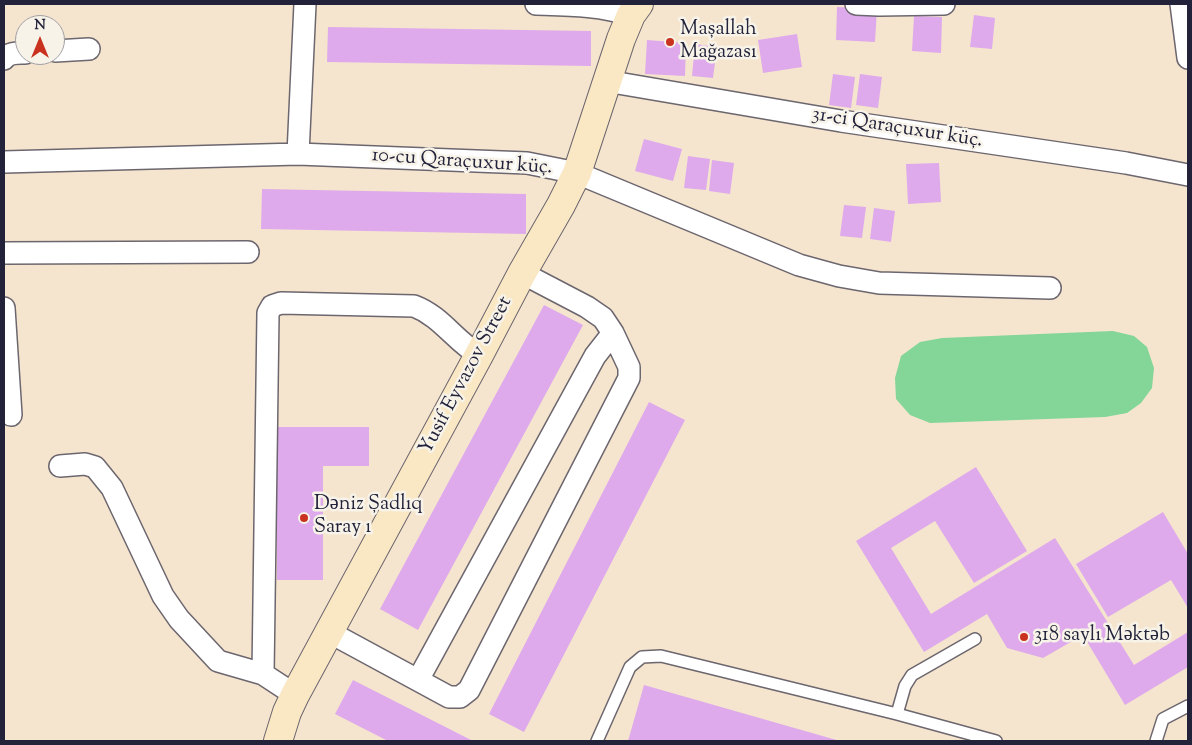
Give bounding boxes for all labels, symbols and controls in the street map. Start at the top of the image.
north arrow [15,15,65,65]
text: N [34,16,46,36]
place label: Maşallah Mağazası [680,19,757,66]
marker: Maşallah Mağazası [664,36,676,48]
street label: 31-ci Qaraçuxur küç. [810,104,984,154]
street label: 10-cu Qaraçuxur küç. [371,145,553,181]
street label: Yusif Eyvazov Street [415,293,519,459]
place label: Dəniz Şadlıq Saray ı [314,494,423,541]
marker: Dəniz Şadlıq Saray ı [298,512,310,524]
place label: 318 saylı Məktəb [1034,625,1170,649]
marker: 318 saylı Məktəb [1018,631,1030,643]

